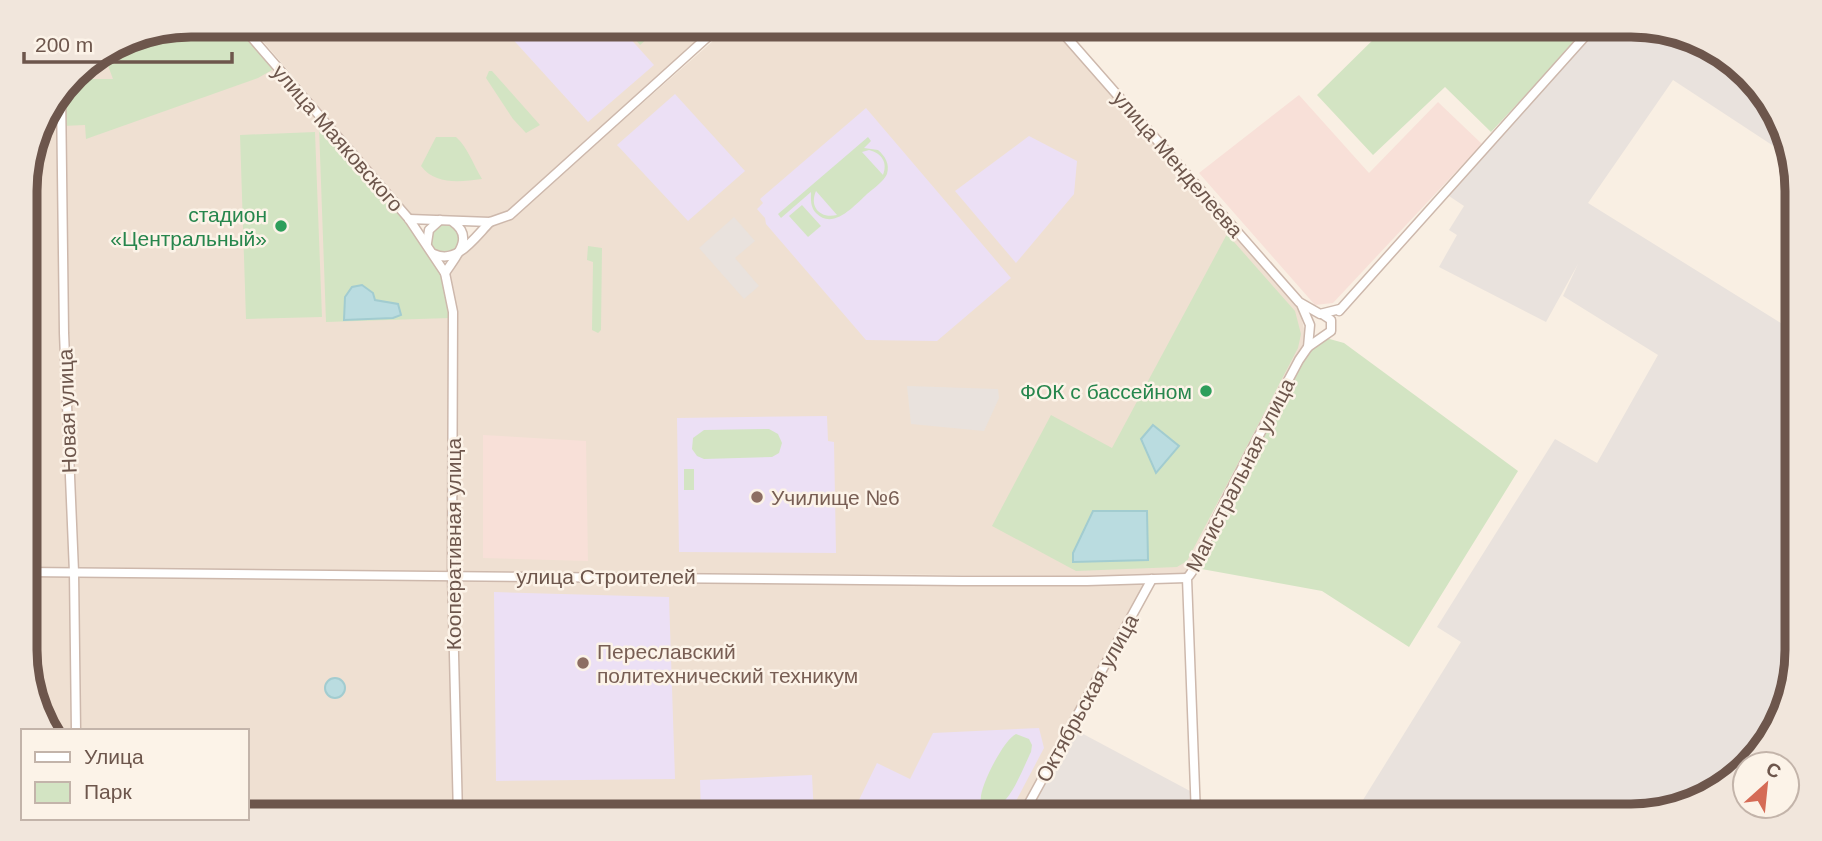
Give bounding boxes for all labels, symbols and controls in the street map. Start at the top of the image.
scale bar [24,21,233,65]
text: 200 m [35,33,93,56]
street label: улица Маяковского [268,60,408,216]
street label: улица Менделеева [1108,86,1248,242]
place label: стадион «Центральный» [110,203,267,250]
marker: стадион «Центральный» [273,218,289,234]
street label: Новая улица [53,348,81,474]
street label: Магистральная улица [1181,374,1299,575]
place label: ФОК с бассейном [1020,380,1192,403]
marker: ФОК с бассейном [1198,383,1214,399]
street label: Кооперативная улица [442,438,465,650]
place label: Училище №6 [771,486,900,509]
marker: Училище №6 [749,489,765,505]
street label: улица Строителей [516,565,696,588]
street label: Октябрьская улица [1031,610,1143,786]
place label: Переславский политехнический техникум [597,640,858,687]
marker: Переславский политехнический техникум [575,655,591,671]
legend [21,729,248,820]
text: Улица [84,745,144,768]
north arrow [1731,750,1801,820]
text: С [1763,758,1785,783]
text: Парк [84,780,132,803]

